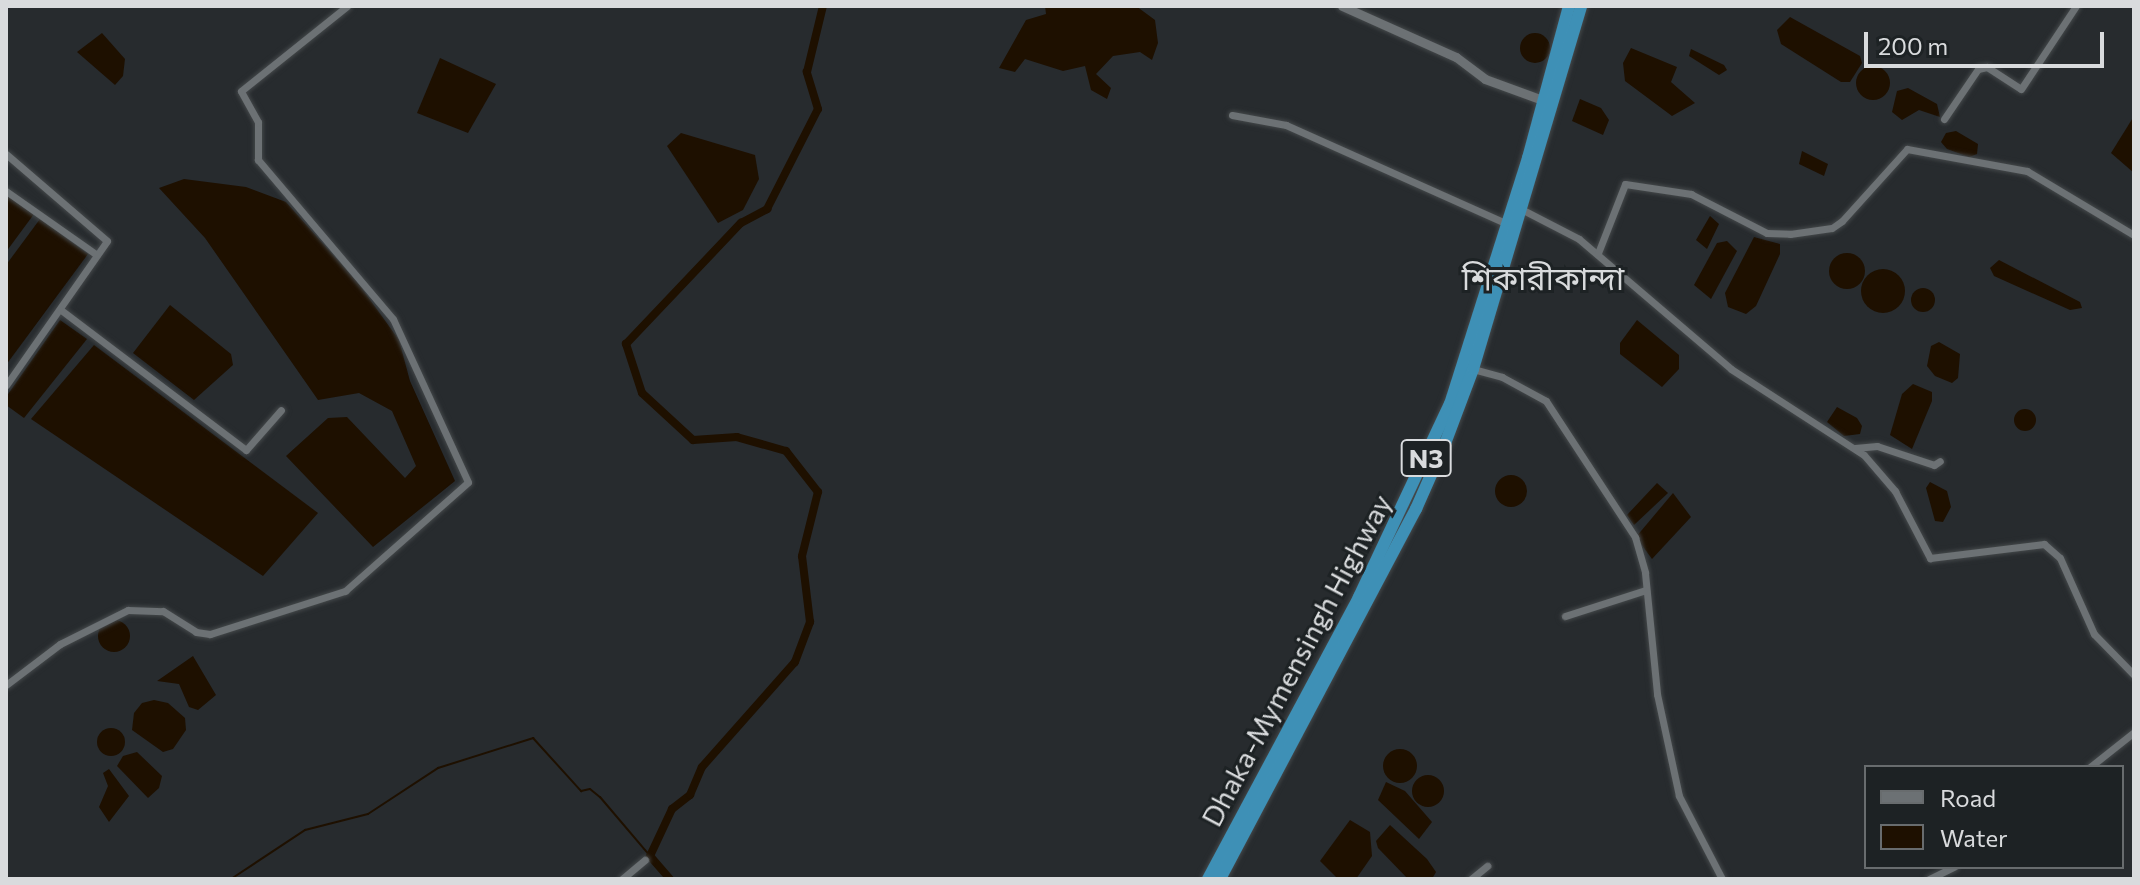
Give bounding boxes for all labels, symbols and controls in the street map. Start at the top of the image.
scale bar [1868,16,2108,66]
text: 200 m [1878,31,1948,60]
district label: শিকারীকান্দা [1462,258,1624,296]
road number: N3 [1400,436,1452,480]
street label: Dhaka-Mymensingh Highway [1194,488,1398,832]
legend [1864,765,2124,869]
text: Road [1940,783,1996,812]
text: Water [1940,823,2008,852]

